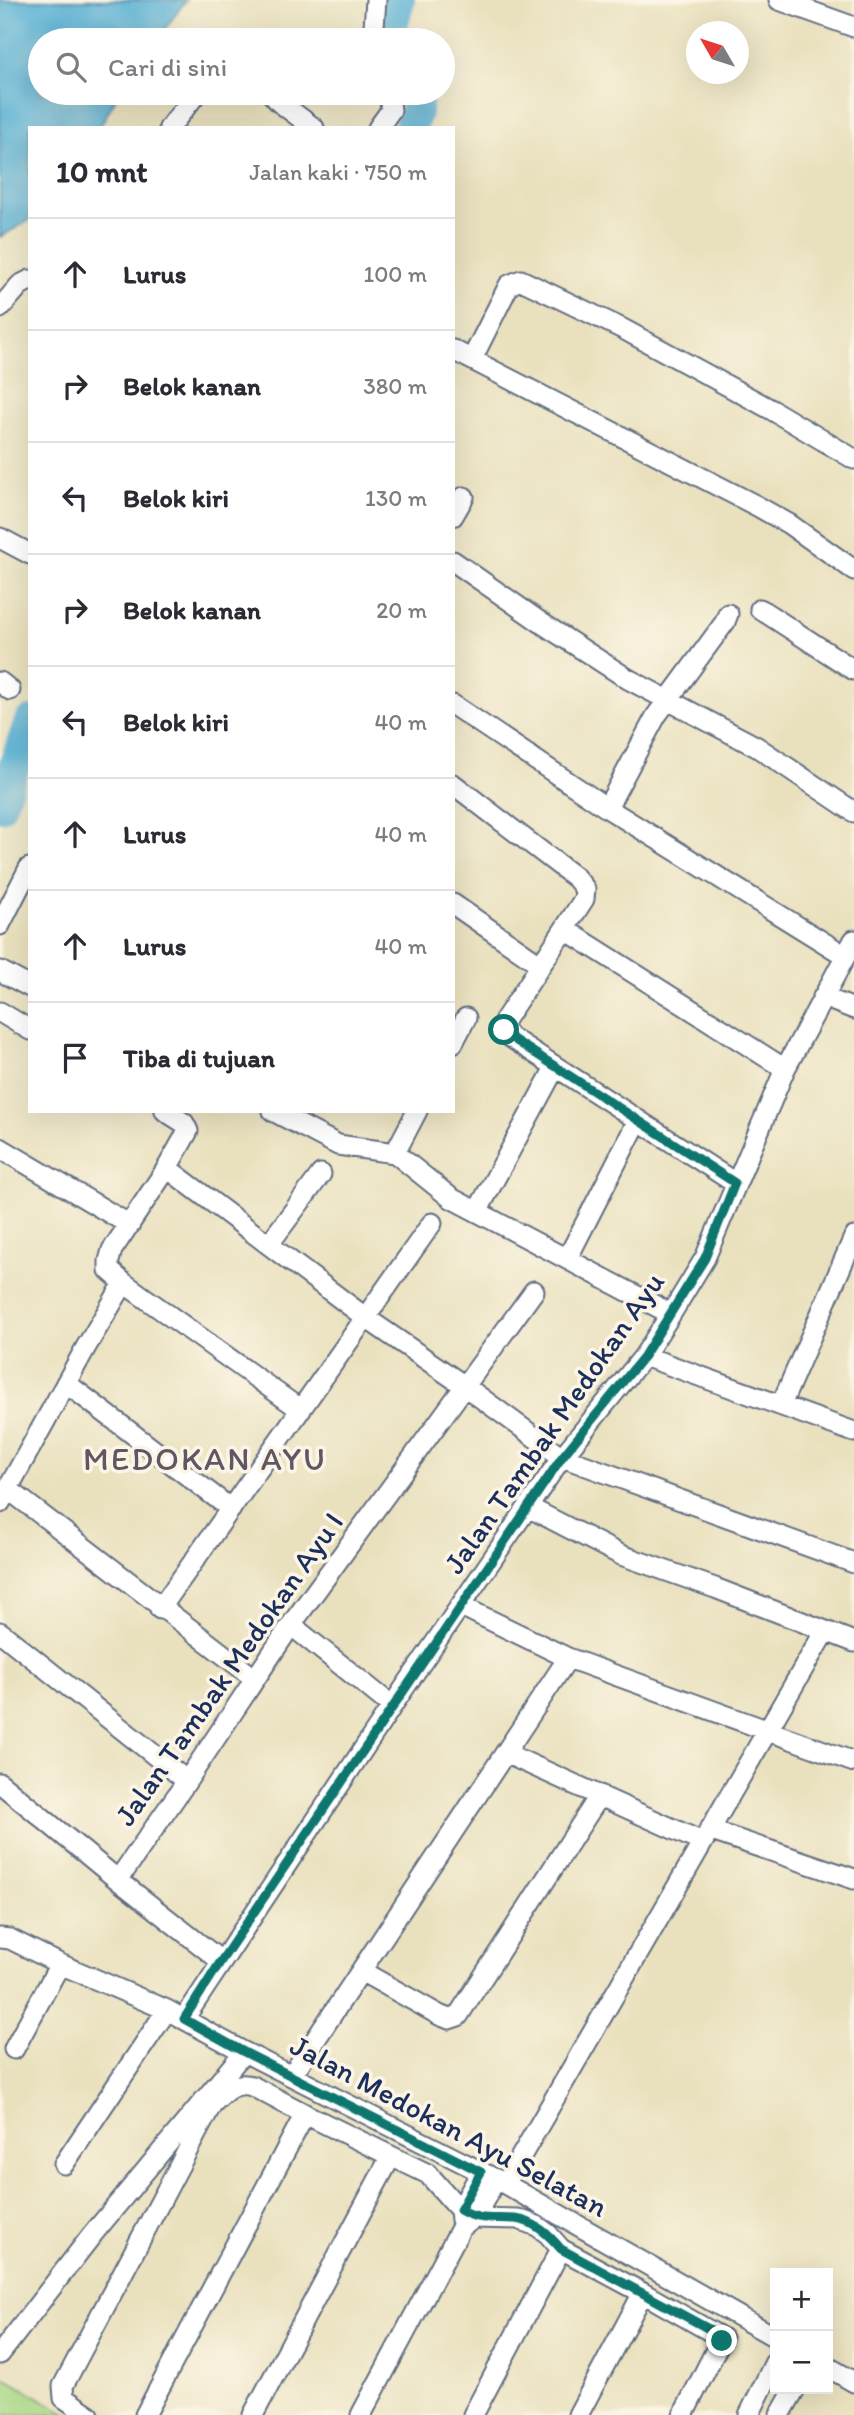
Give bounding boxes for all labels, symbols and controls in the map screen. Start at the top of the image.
north arrow [686,21,749,84]
search box [28,28,455,105]
icon: search [52,48,90,86]
text: Cari di sini [108,51,227,83]
text: 10 mnt [56,153,148,190]
text: Jalan kaki · 750 m [249,158,427,186]
icon: ahead [56,255,94,293]
text: Lurus [123,258,186,290]
text: 100 m [363,260,427,288]
icon: right [56,367,94,405]
text: Belok kanan [123,370,261,402]
text: 380 m [363,372,427,400]
icon: left [56,479,94,517]
text: Belok kiri [123,482,229,514]
text: 130 m [365,484,427,512]
icon: right [56,591,94,629]
text: Belok kanan [123,594,261,626]
text: 20 m [376,596,427,624]
icon: left [56,703,94,741]
text: Belok kiri [123,706,229,738]
text: 40 m [374,708,427,736]
icon: ahead [56,815,94,853]
text: Lurus [123,818,186,850]
text: 40 m [374,820,427,848]
icon: ahead [56,927,94,965]
text: Lurus [123,930,186,962]
text: 40 m [374,932,427,960]
route start [488,1014,519,1045]
icon: arrive [56,1039,94,1077]
text: Tiba di tujuan [123,1042,275,1074]
street label: Jalan Tambak Medokan Ayu [435,1265,672,1581]
district label: MEDOKAN AYU [83,1439,327,1478]
street label: Jalan Tambak Medokan Ayu I [106,1505,351,1833]
street label: Jalan Medokan Ayu Selatan [284,2026,614,2225]
map controls [770,2268,833,2394]
button: + [770,2268,833,2331]
route end [706,2325,737,2356]
button: − [770,2331,833,2394]

